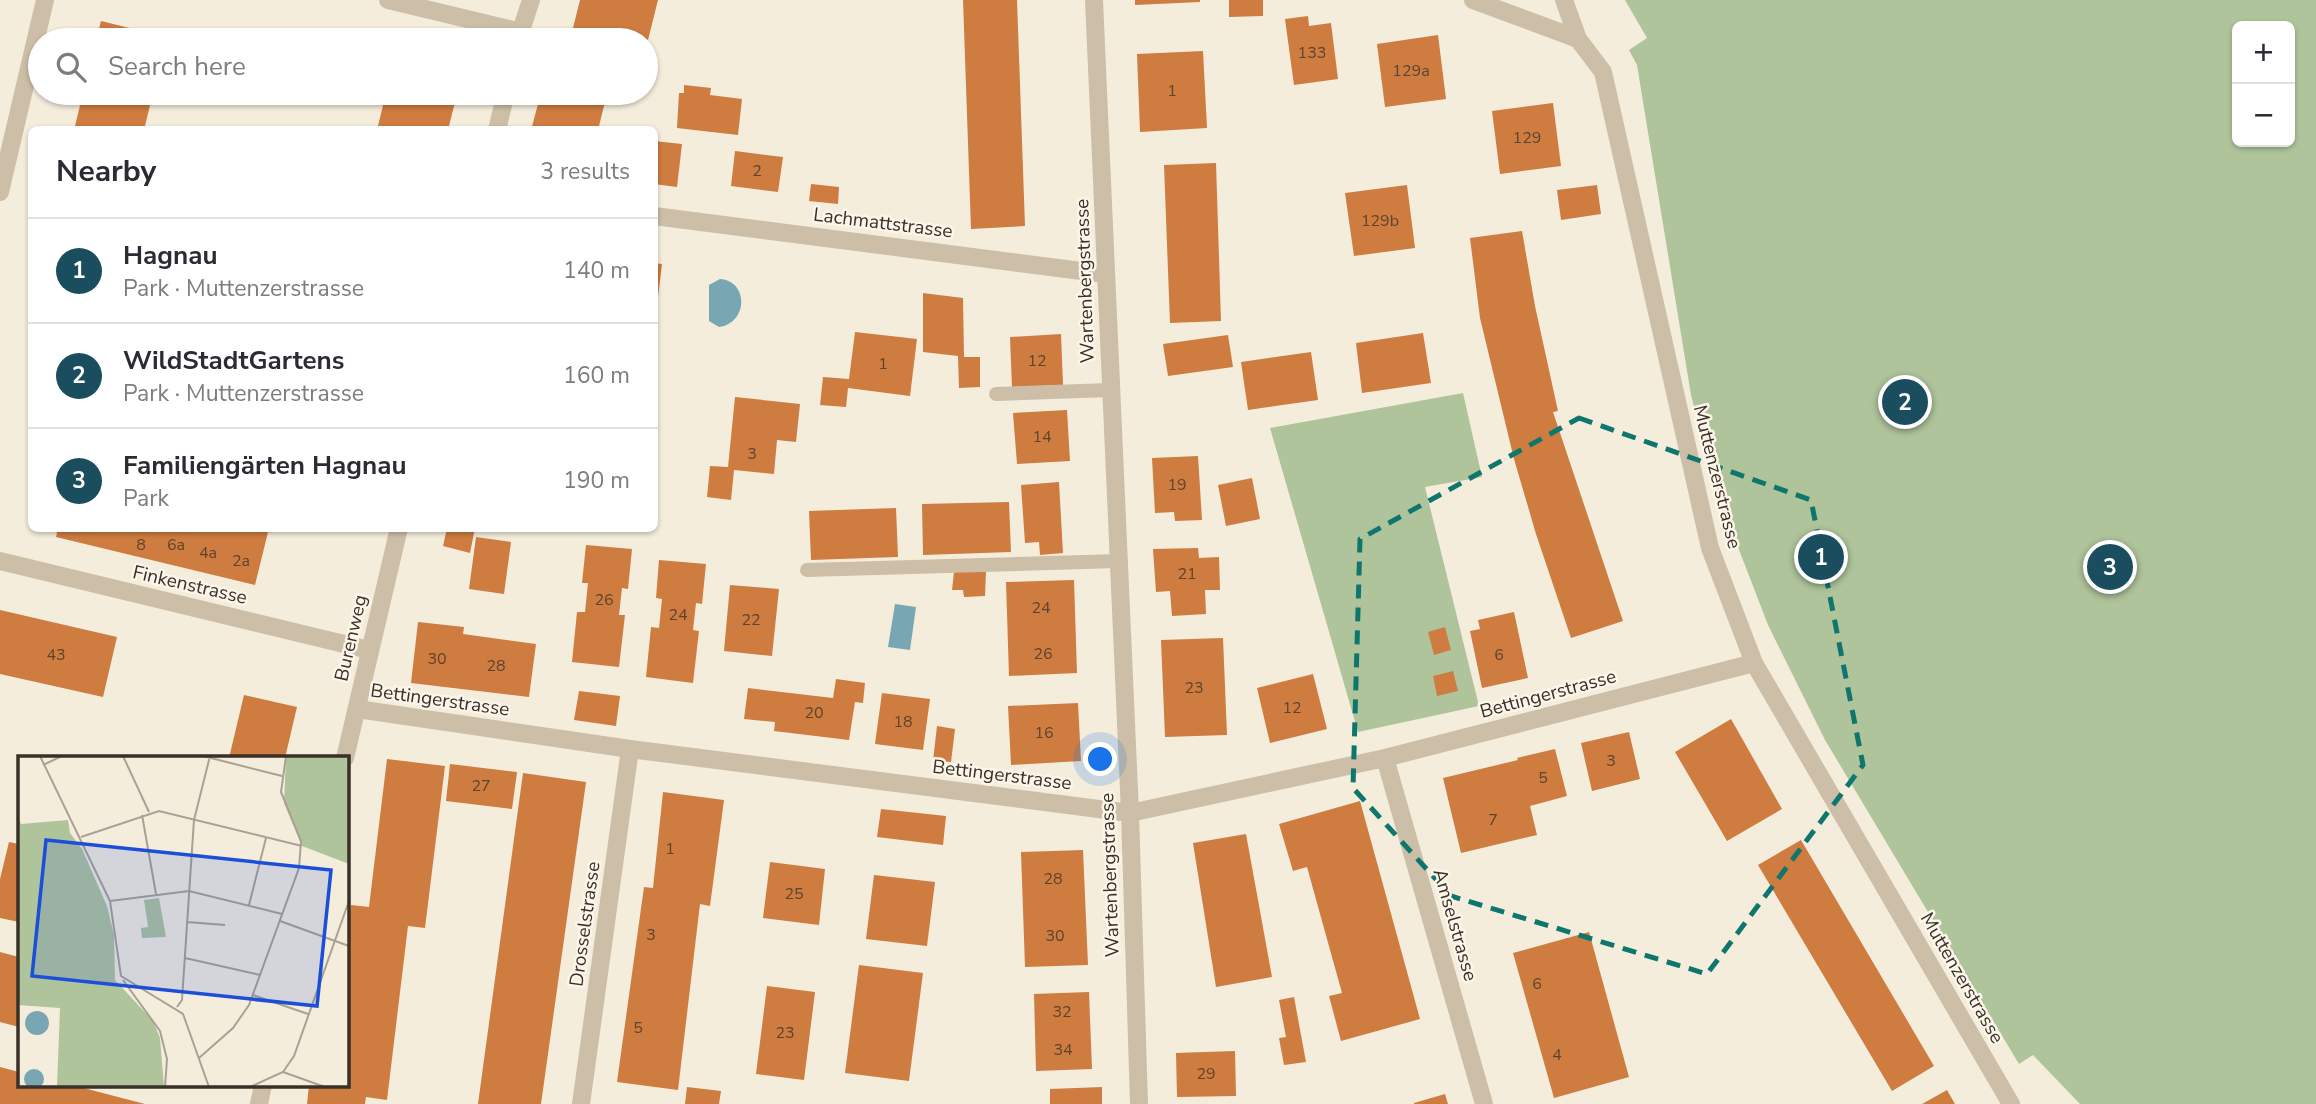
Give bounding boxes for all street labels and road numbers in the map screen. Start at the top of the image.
street label: Wartenbergstrasse [1069,198,1101,364]
street label: Lachmattstrasse [812,202,954,244]
street label: Muttenzerstrasse [1687,403,1747,551]
street label: Finkenstrasse [130,559,250,611]
street label: Burenweg [328,592,374,684]
street label: Bettingerstrasse [1477,663,1619,725]
street label: Bettingerstrasse [369,677,511,723]
street label: Bettingerstrasse [931,754,1073,796]
street label: Wartenbergstrasse [1094,792,1126,958]
street label: Drosselstrasse [563,860,607,988]
street label: Amselstrasse [1427,866,1483,984]
street label: Muttenzerstrasse [1914,908,2010,1048]

